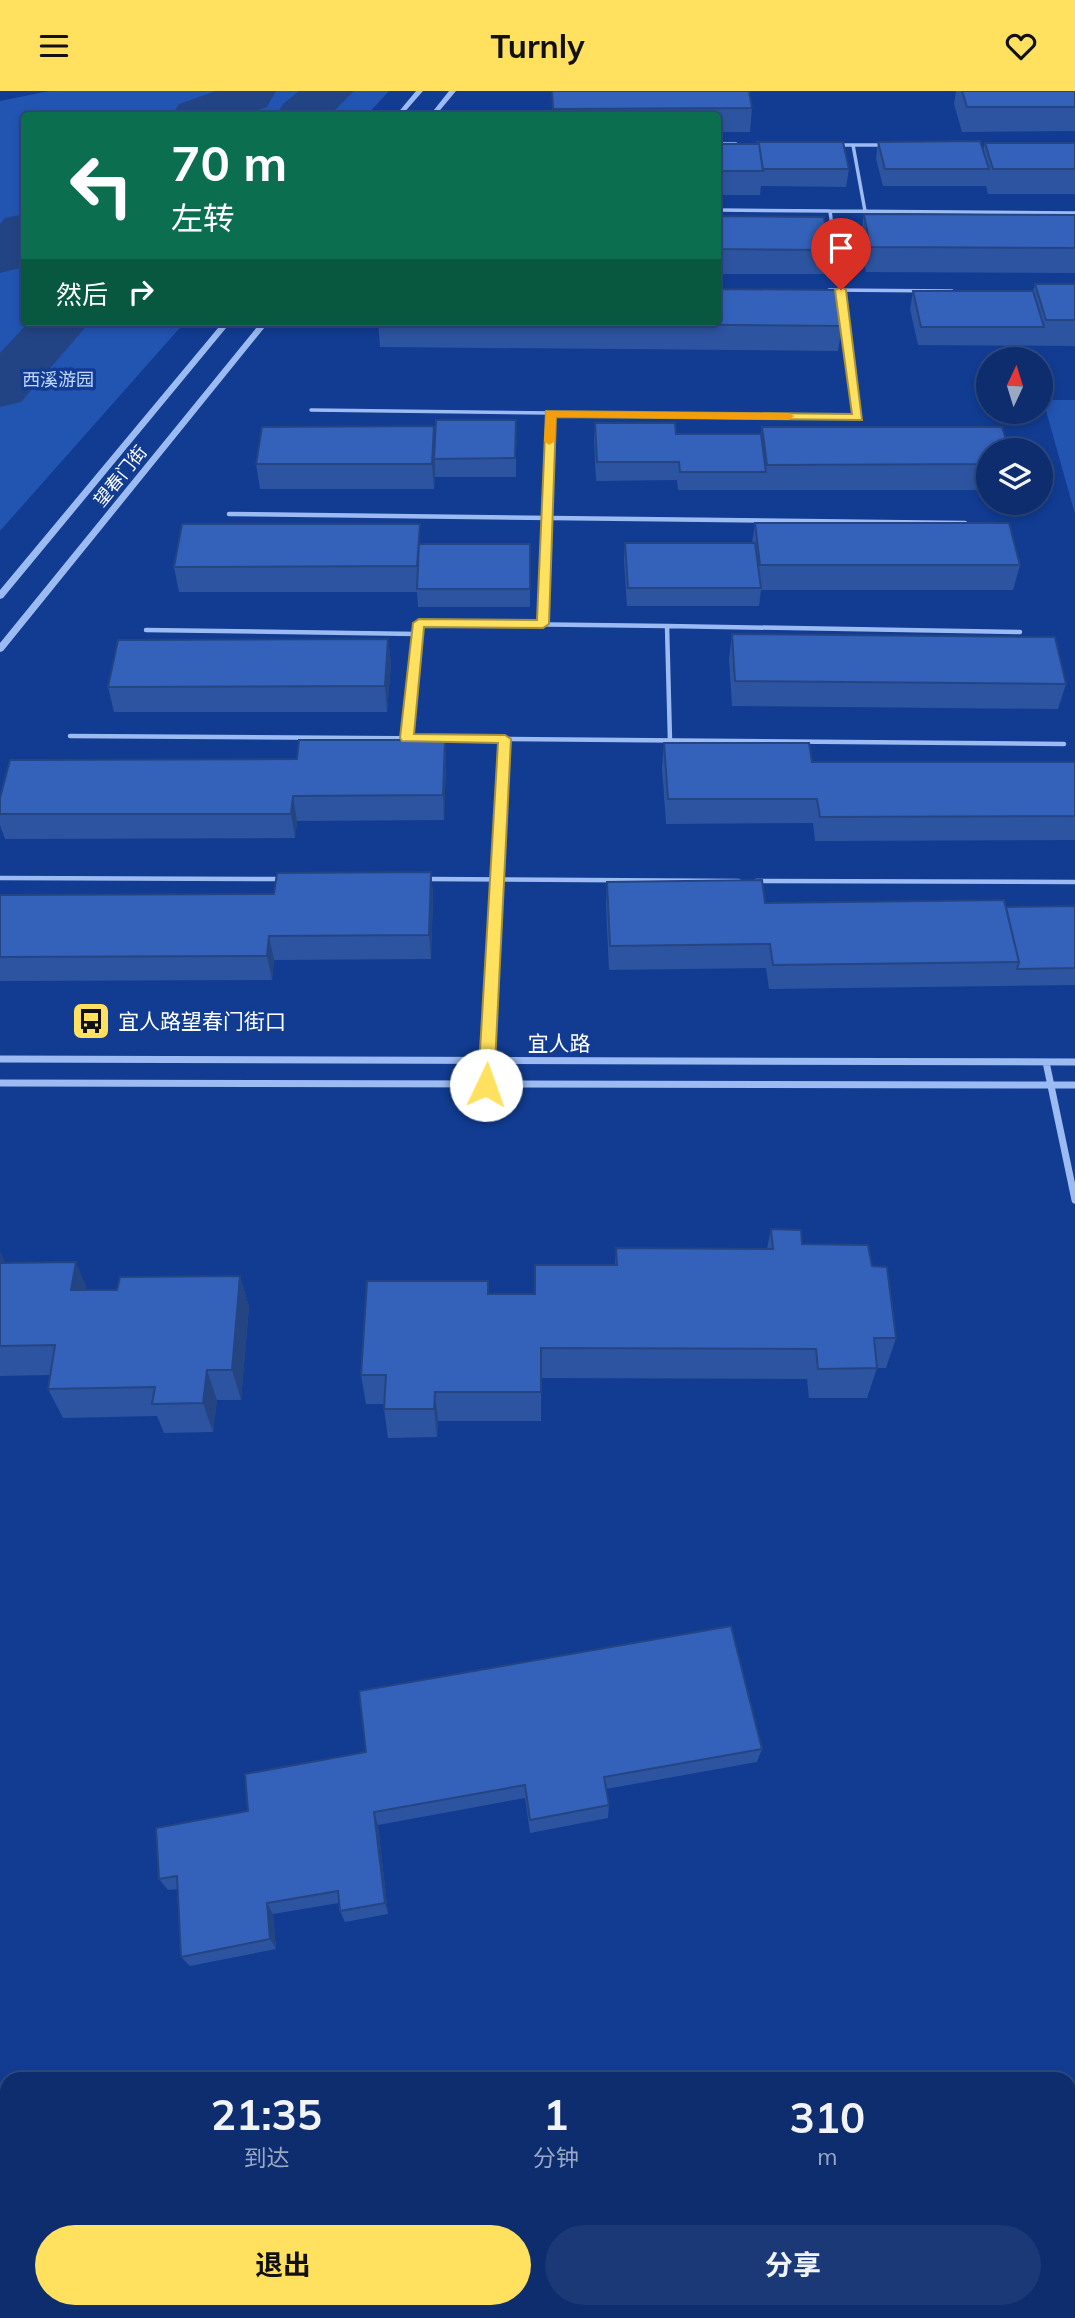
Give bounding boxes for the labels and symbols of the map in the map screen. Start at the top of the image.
pin [811,218,871,290]
north arrow [976,347,1054,423]
park label: 西溪游园 [22,368,94,391]
street label: 望春门街 [88,441,152,511]
bus stop icon: 宜人路望春门街口 [70,1000,112,1042]
place label: 宜人路望春门街口 [118,1008,286,1034]
street label: 宜人路 [528,1030,591,1056]
position arrow [449,1048,523,1122]

